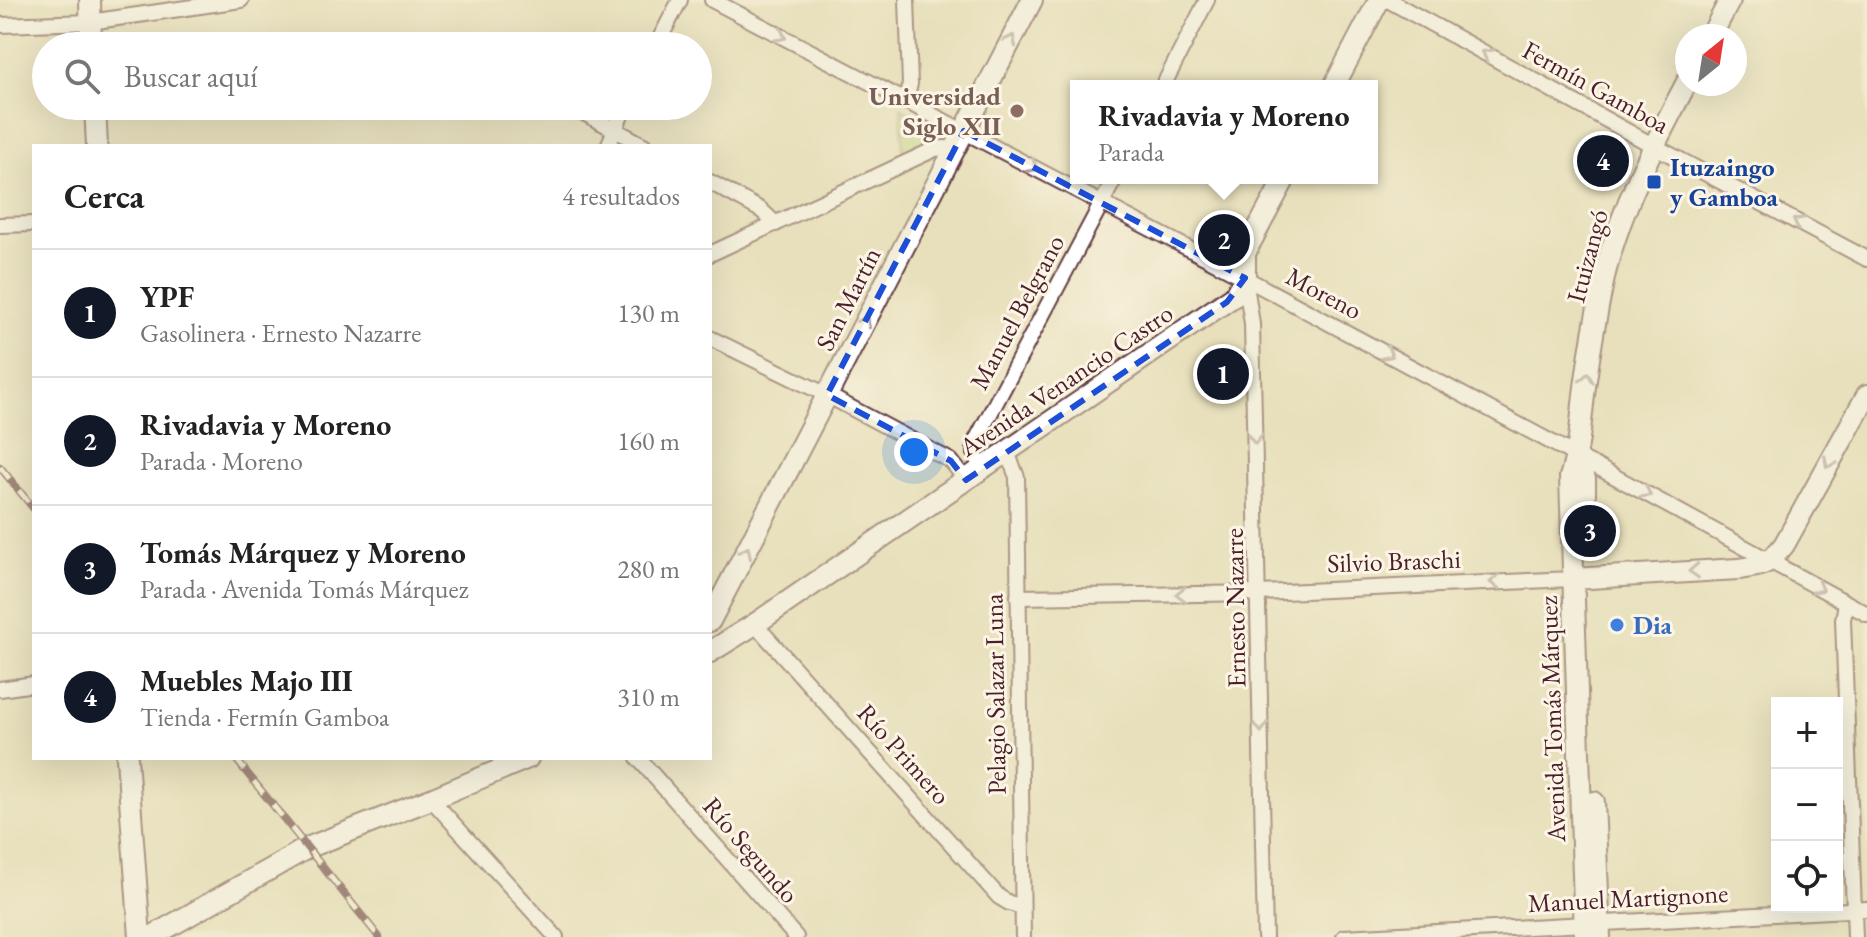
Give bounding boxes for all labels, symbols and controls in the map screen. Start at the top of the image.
north arrow [1675,24,1747,96]
one-way arrow [773,26,788,41]
search box [32,32,712,120]
street label: Fermín Gamboa [1517,33,1676,142]
one-way arrow [1001,34,1016,49]
one-way arrow [1481,49,1495,64]
icon: search [60,54,104,98]
text: Buscar aquí [124,57,258,96]
place label: Universidad Siglo XII [869,79,1002,143]
popup [1070,80,1378,184]
text: Rivadavia y Moreno [1098,96,1350,135]
marker: Universidad Siglo XII [1008,102,1026,120]
pin: 4 [1577,131,1629,191]
text: Parada [1098,135,1164,169]
place label: Ituzaingo y Gamboa [1670,150,1778,214]
one-way arrow [1025,157,1039,172]
marker: Ituzaingo y Gamboa [1645,173,1663,191]
text: Cerca [64,174,144,218]
text: 4 resultados [562,179,680,213]
street label: Ituizangó [1558,206,1616,306]
pin: 2 [1198,210,1250,270]
one-way arrow [1792,217,1806,232]
street label: Manuel Belgrano [962,229,1072,395]
street label: San Martín [808,241,889,356]
street label: Moreno [1280,259,1368,327]
text: YPF [140,277,194,316]
text: 1 [83,296,97,330]
text: 130 m [617,296,680,330]
street label: Avenida Venancio Castro [952,296,1179,465]
one-way arrow [856,315,871,329]
text: Gasolinera · Ernesto Nazarre [140,316,421,350]
pin: 1 [1197,344,1249,404]
one-way arrow [1379,344,1393,360]
one-way arrow [1578,371,1595,385]
text: Rivadavia y Moreno [140,405,391,444]
text: 2 [83,424,97,458]
text: 160 m [617,424,680,458]
your location [894,432,934,472]
one-way arrow [1246,433,1263,446]
text: Parada · Moreno [140,444,303,478]
one-way arrow [1823,454,1839,469]
one-way arrow [1637,483,1651,499]
pin: 3 [1564,501,1616,561]
street label: Ernesto Nazarre [1217,528,1253,688]
text: Tomás Márquez y Moreno [140,533,466,572]
street label: Silvio Braschi [1327,542,1461,580]
one-way arrow [736,546,751,560]
text: 3 [83,552,97,586]
text: 280 m [617,552,680,586]
one-way arrow [1687,563,1700,580]
text: Parada · Avenida Tomás Márquez [140,572,468,606]
one-way arrow [1488,574,1501,591]
one-way arrow [1810,578,1824,594]
one-way arrow [1174,585,1187,603]
street label: Pelagio Salazar Luna [976,593,1014,795]
street label: Avenida Tomás Márquez [1531,595,1573,844]
place label: Dia [1633,608,1673,642]
marker: Dia [1608,616,1626,634]
text: Muebles Majo III [140,661,353,700]
text: 4 [83,680,97,714]
text: 310 m [617,680,680,714]
street label: Río Primero [850,696,958,812]
map controls [1771,697,1843,913]
button: + [1771,697,1843,769]
text: Tienda · Fermín Gamboa [140,700,389,734]
one-way arrow [1253,721,1270,734]
button: − [1771,769,1843,841]
street label: Río Segundo [696,790,806,910]
button: locate [1771,841,1843,913]
street label: Manuel Martignone [1527,876,1729,920]

